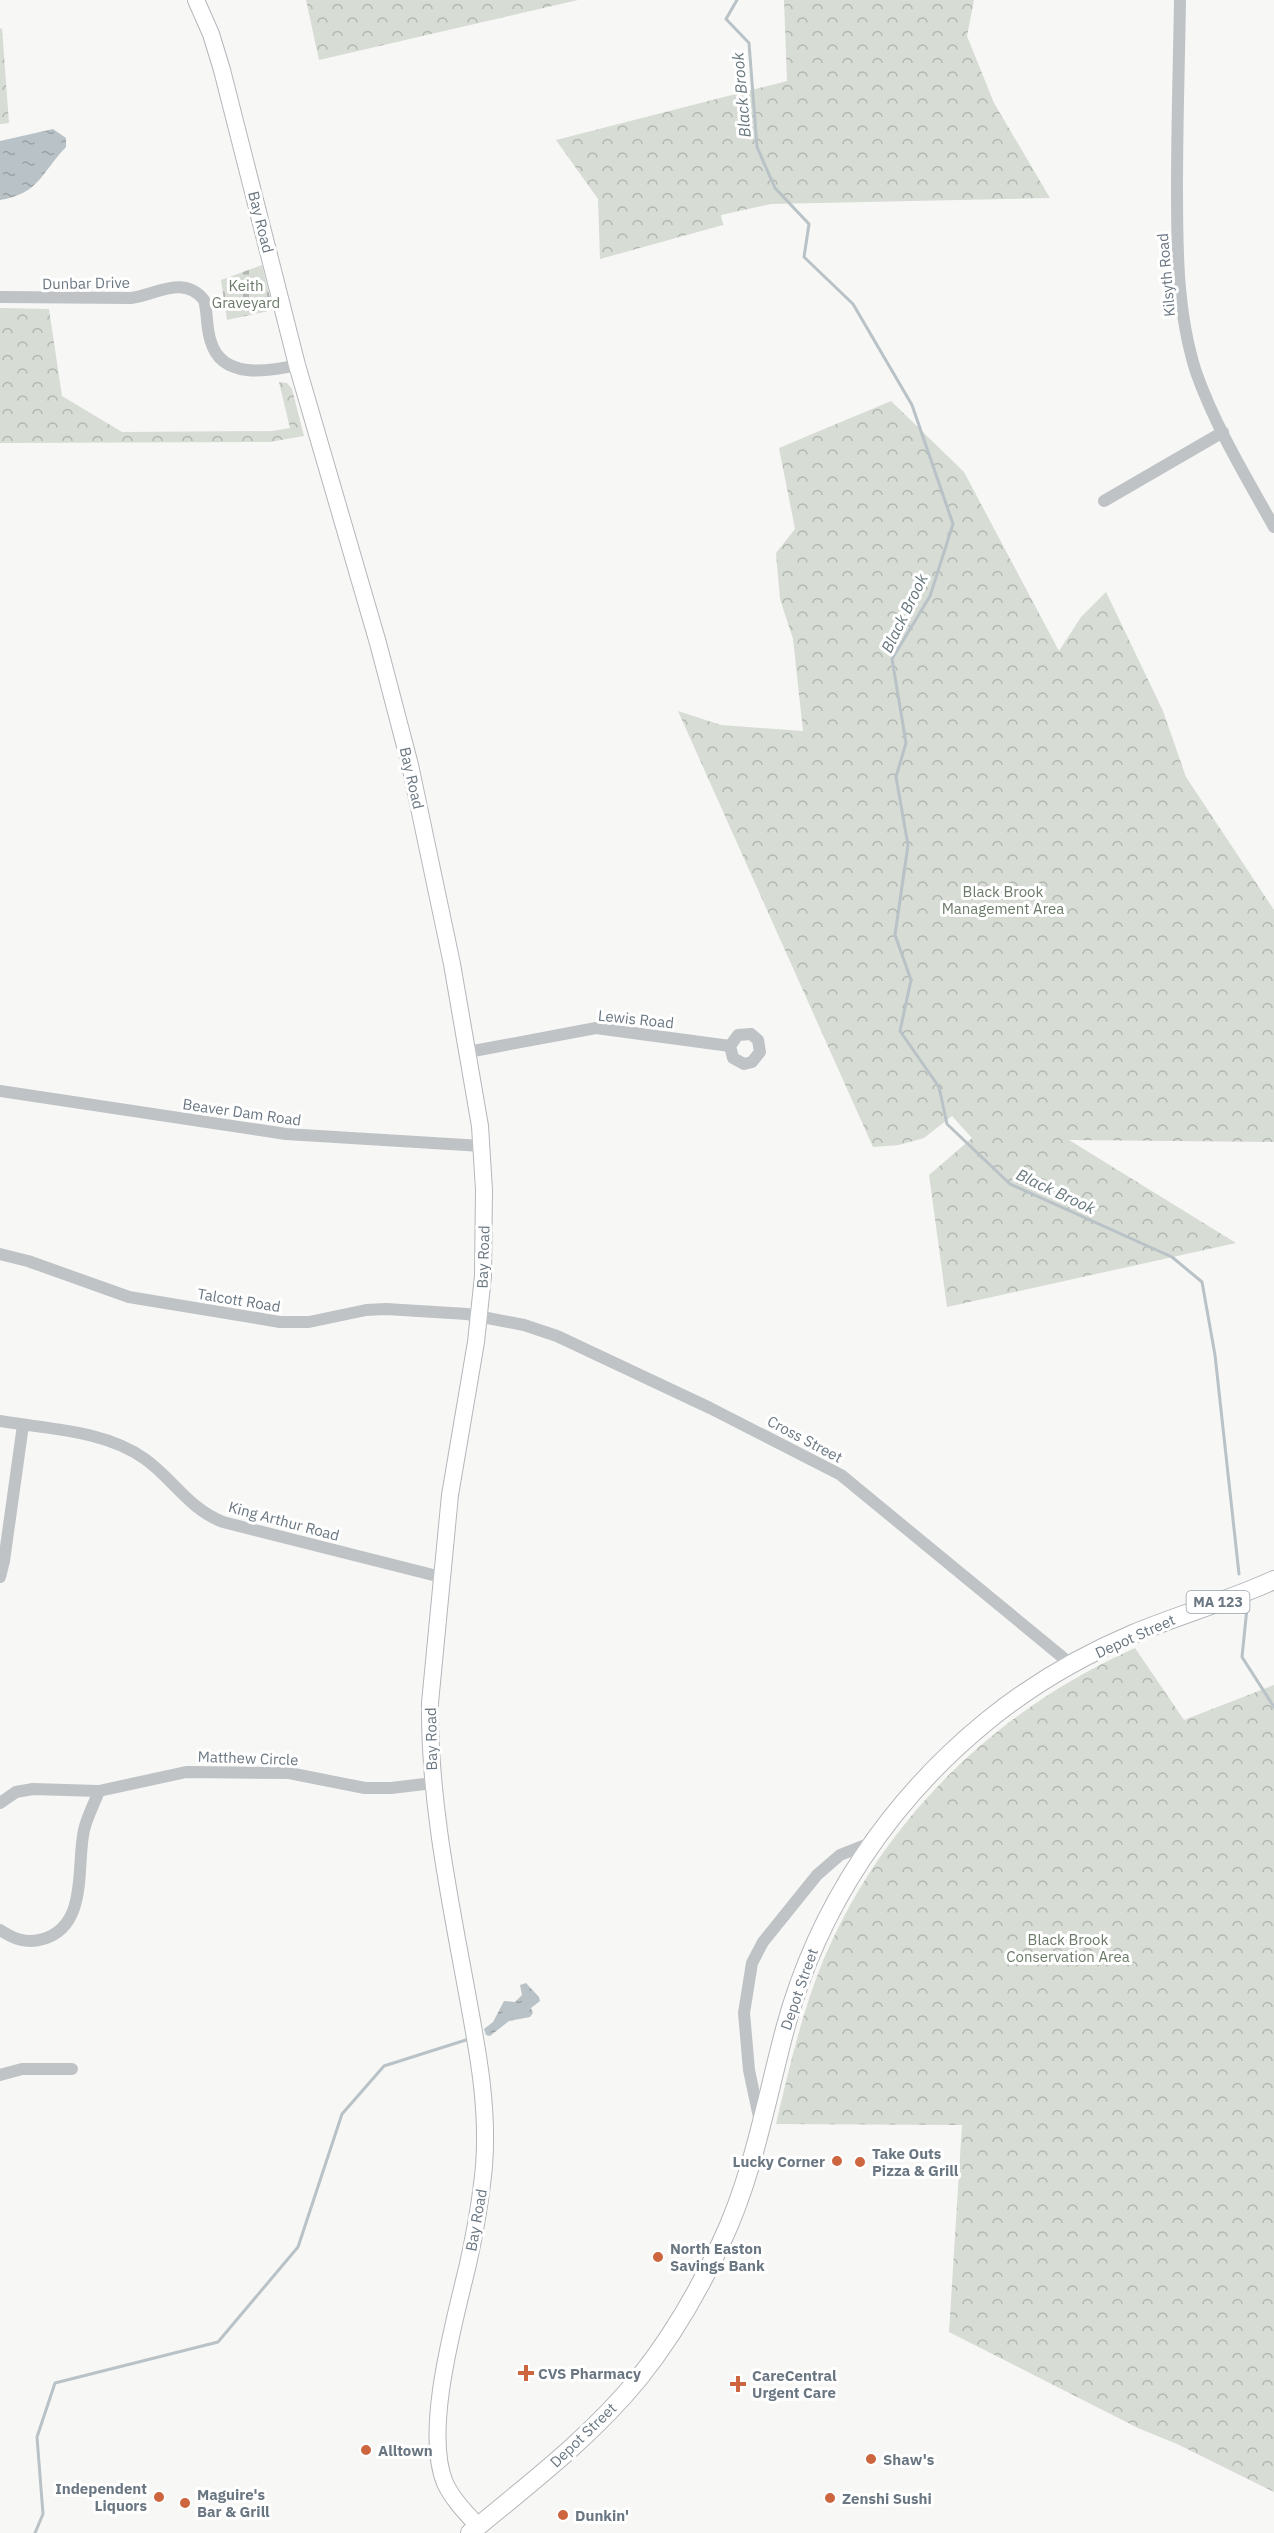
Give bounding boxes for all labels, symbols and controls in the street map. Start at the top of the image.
water label: Black Brook [727,51,755,138]
street label: Bay Road [244,189,278,255]
street label: Kilsyth Road [1153,232,1179,318]
street label: Dunbar Drive [42,273,130,293]
park label: Keith Graveyard [212,276,280,312]
water label: Black Brook [876,570,932,656]
street label: Bay Road [396,745,428,811]
park label: Black Brook Management Area [942,882,1064,918]
street label: Lewis Road [597,1006,675,1032]
street label: Beaver Dam Road [181,1094,303,1130]
water label: Black Brook [1013,1164,1099,1218]
street label: Bay Road [472,1225,494,1289]
street label: Talcott Road [196,1284,282,1316]
street label: Cross Street [764,1411,846,1467]
street label: King Arthur Road [226,1497,342,1545]
road number: MA 123 [1186,1591,1250,1613]
street label: Depot Street [1092,1610,1178,1662]
street label: Bay Road [421,1707,441,1771]
street label: Matthew Circle [197,1747,299,1769]
park label: Black Brook Conservation Area [1006,1930,1130,1966]
street label: Depot Street [776,1946,822,2032]
place label: Take Outs Pizza & Grill [872,2144,959,2180]
place label: Lucky Corner [733,2152,825,2171]
marker: Lucky Corner [830,2154,844,2168]
marker: Take Outs Pizza & Grill [853,2155,867,2169]
street label: Bay Road [461,2187,491,2253]
place label: North Easton Savings Bank [670,2239,765,2275]
marker: North Easton Savings Bank [651,2250,665,2264]
place label: CVS Pharmacy [538,2364,641,2383]
marker: CVS Pharmacy [519,2366,533,2380]
place label: CareCentral Urgent Care [752,2366,837,2402]
marker: CareCentral Urgent Care [729,2375,747,2393]
street label: Depot Street [546,2399,620,2471]
place label: Alltown [378,2441,433,2460]
marker: Alltown [359,2443,373,2457]
place label: Shaw's [883,2450,935,2469]
marker: Shaw's [864,2452,878,2466]
place label: Independent Liquors [55,2479,147,2515]
place label: Maguire's Bar & Grill [197,2485,270,2521]
place label: Zenshi Sushi [842,2489,932,2508]
marker: Independent Liquors [152,2490,166,2504]
marker: Zenshi Sushi [823,2491,837,2505]
marker: Maguire's Bar & Grill [178,2496,192,2510]
place label: Dunkin' [575,2506,629,2525]
marker: Dunkin' [556,2508,570,2522]

